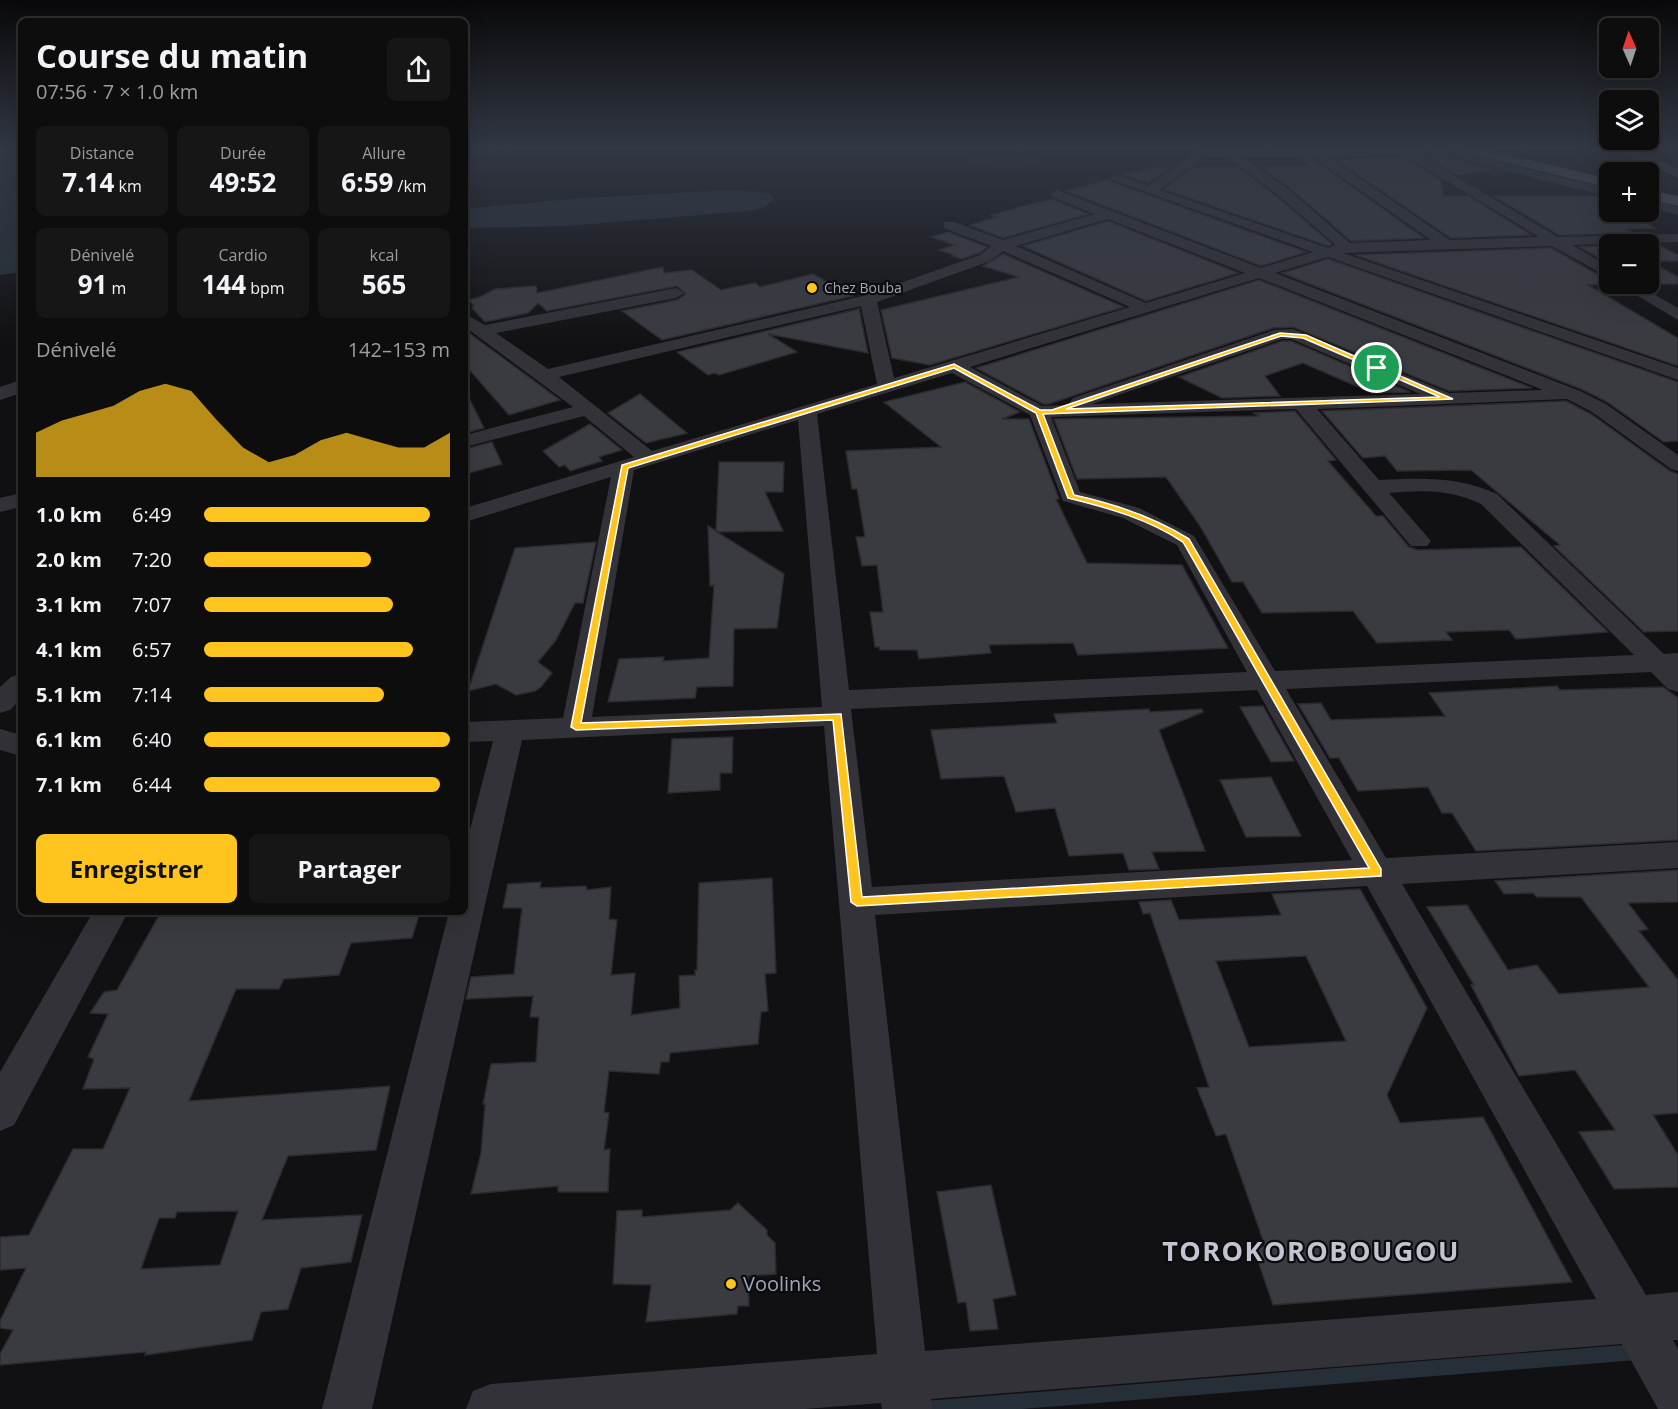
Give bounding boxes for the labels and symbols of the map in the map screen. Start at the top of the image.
north arrow [1599,18,1659,78]
place label: Chez Bouba [824,278,902,297]
marker: Chez Bouba [805,281,819,295]
pin [1351,342,1402,393]
district label: TOROKOROBOUGOU [1162,1232,1460,1269]
place label: Voolinks [743,1270,821,1297]
marker: Voolinks [724,1277,738,1291]

